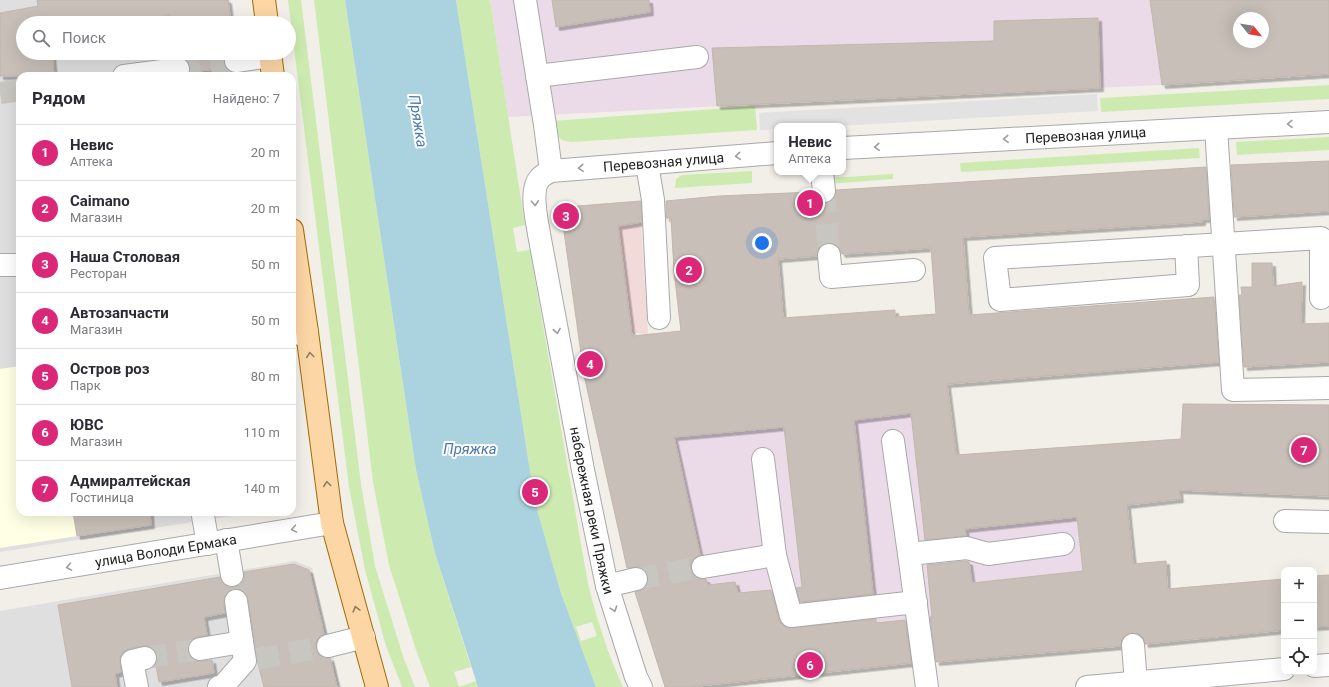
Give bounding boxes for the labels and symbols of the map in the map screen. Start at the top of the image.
north arrow [1233,12,1269,48]
water label: Пряжка [405,93,431,149]
one-way arrow [1287,120,1293,129]
street label: Перевозная улица [1025,124,1147,146]
one-way arrow [1003,135,1009,144]
one-way arrow [874,142,880,151]
street label: Перевозная улица [603,149,725,175]
one-way arrow [735,152,741,161]
one-way arrow [578,164,584,173]
pin: 1 [797,188,823,218]
one-way arrow [531,200,539,206]
pin: 3 [553,201,579,231]
your location [752,233,772,253]
pin: 2 [676,255,702,285]
one-way arrow [552,328,561,334]
pin: 4 [577,349,603,379]
one-way arrow [306,352,315,358]
street label: набережная реки Пряжки [567,425,617,596]
pin: 7 [1291,435,1317,465]
water label: Пряжка [443,440,497,458]
pin: 5 [522,477,548,507]
one-way arrow [323,481,332,487]
one-way arrow [291,524,297,533]
street label: улица Володи Ермака [94,531,238,570]
one-way arrow [66,562,72,571]
one-way arrow [610,605,618,612]
one-way arrow [352,606,361,613]
pin: 6 [797,650,823,680]

